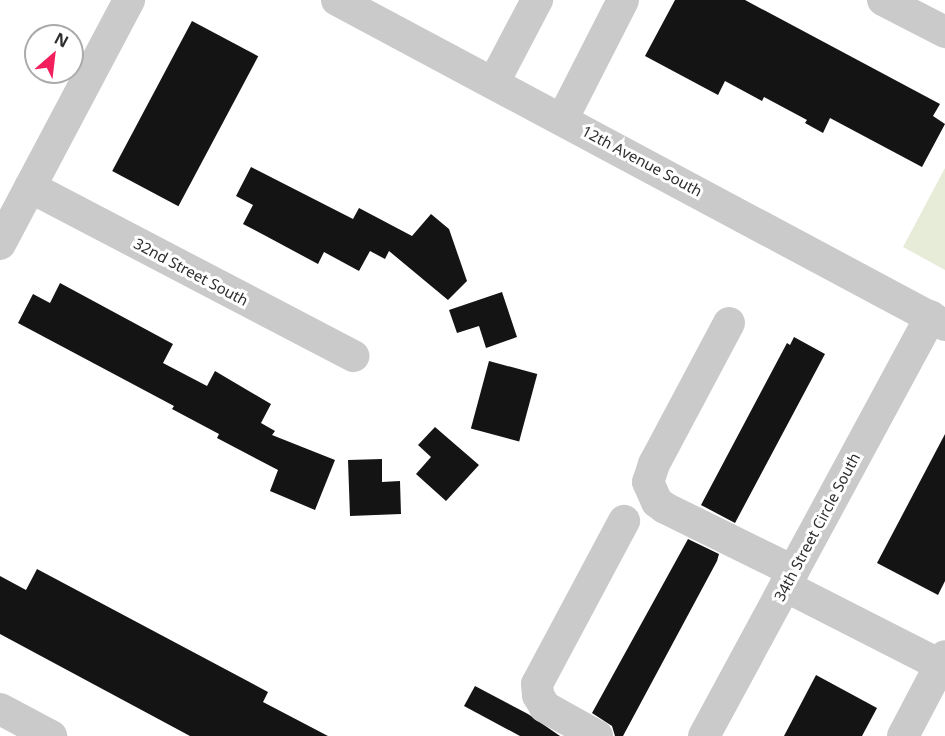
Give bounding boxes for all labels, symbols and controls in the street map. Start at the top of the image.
north arrow [24,24,84,84]
text: N [51,27,72,53]
street label: 12th Avenue South [579,122,705,200]
street label: 32nd Street South [131,234,251,310]
street label: 34th Street Circle South [770,450,864,604]

